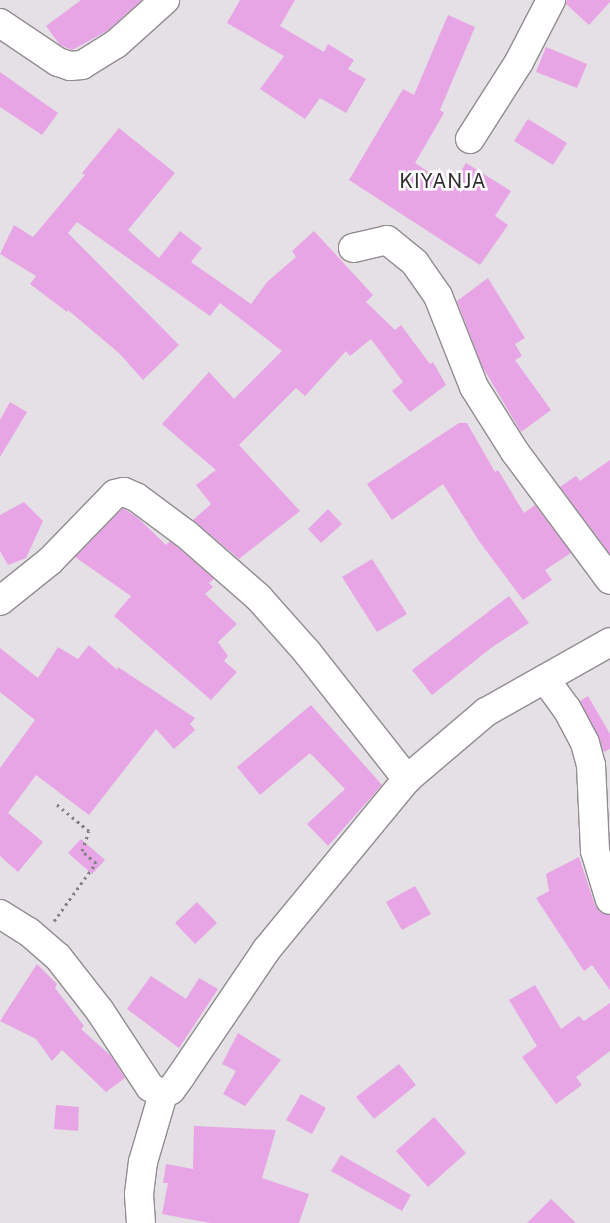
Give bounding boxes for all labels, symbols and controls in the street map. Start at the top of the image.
district label: KIYANJA [398,169,488,193]

